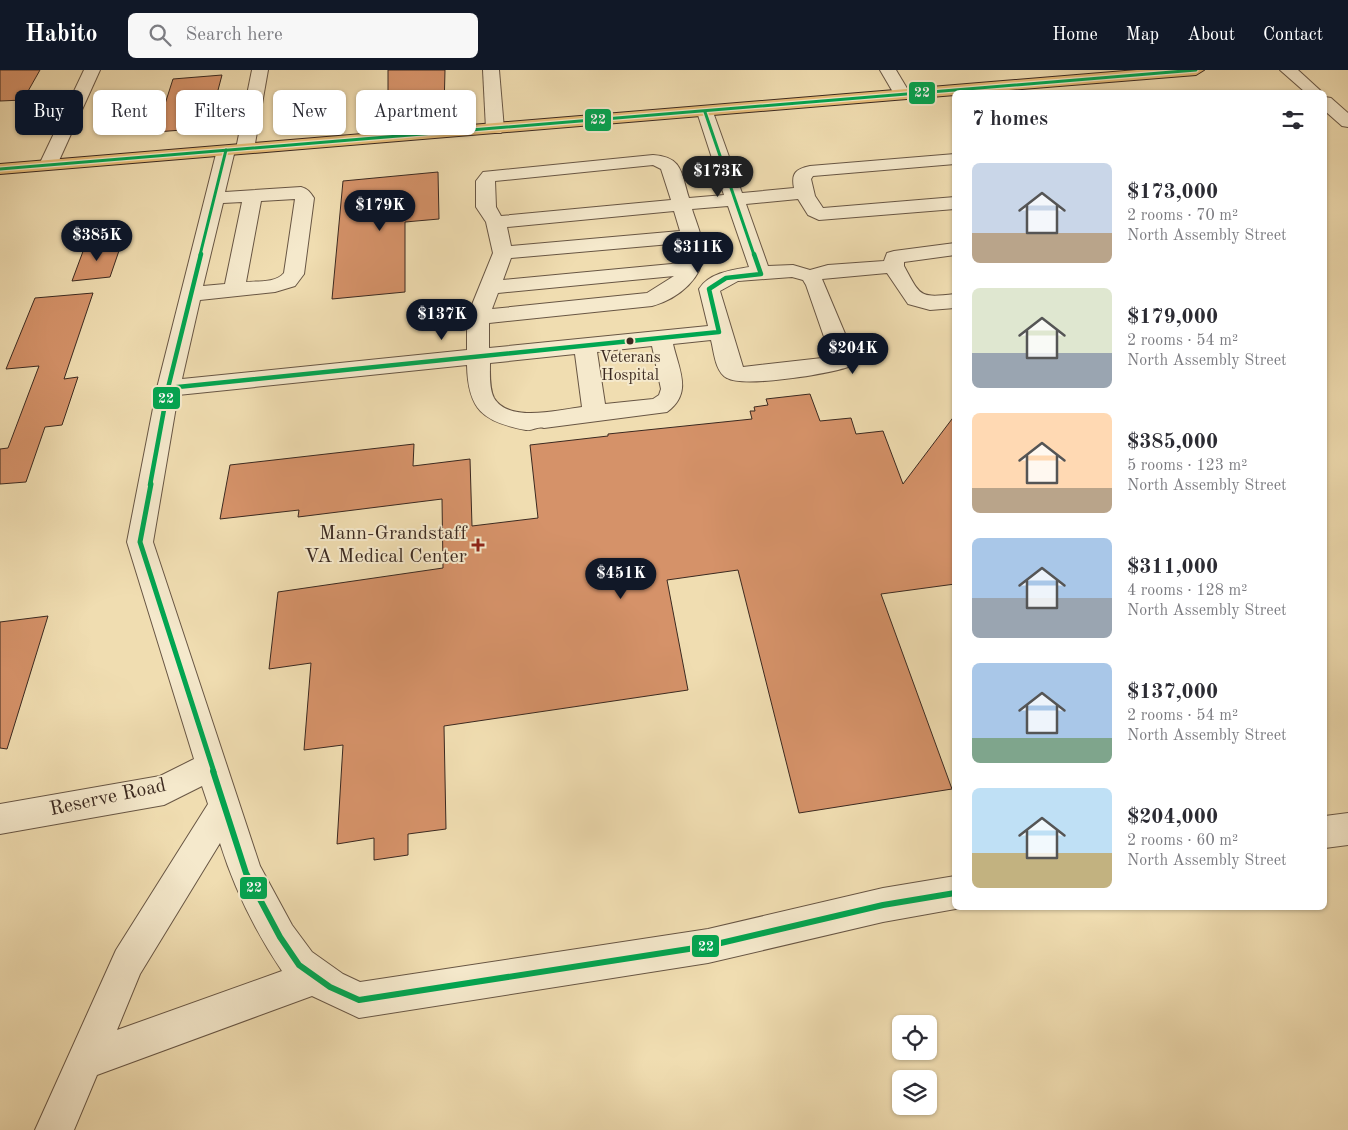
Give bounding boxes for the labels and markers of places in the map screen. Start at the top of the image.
pin: $173K [683,156,753,198]
pin: $179K [345,190,415,232]
pin: $385K [62,220,132,262]
pin: $311K [663,232,733,274]
pin: $137K [407,298,477,341]
pin: $204K [818,332,888,375]
marker: Veterans Hospital [625,336,635,346]
place label: Veterans Hospital [599,350,661,384]
place label: Mann-Grandstaff VA Medical Center [304,524,468,567]
marker: Mann-Grandstaff VA Medical Center [471,538,485,552]
pin: $451K [586,558,656,600]

